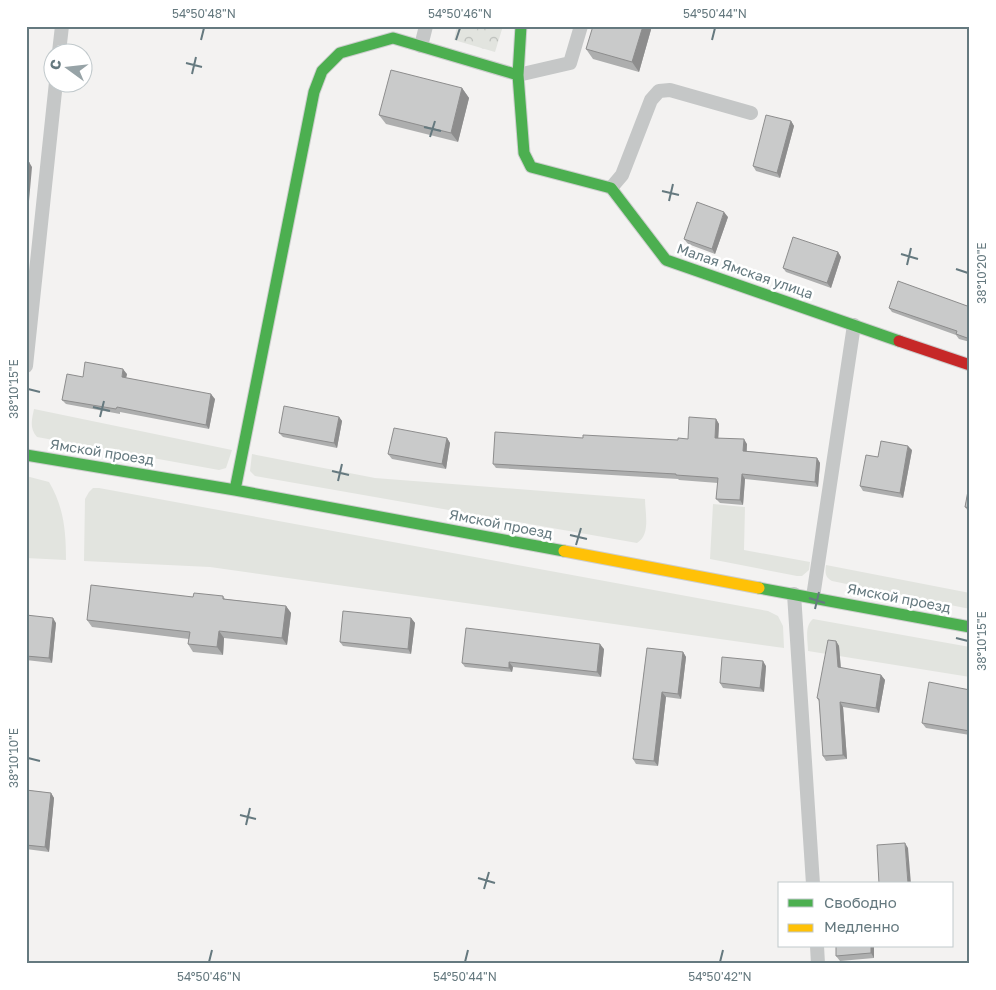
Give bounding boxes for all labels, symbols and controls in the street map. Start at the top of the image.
text: 54°50'48"N [172,6,236,21]
text: 54°50'46"N [428,6,492,21]
text: 54°50'44"N [683,6,747,21]
north arrow [42,42,92,92]
text: С [45,57,64,72]
street label: Малая Ямская улица [675,239,816,302]
text: 38°10'20"E [974,242,989,304]
text: 38°10'15"E [6,359,21,419]
street label: Ямской проезд [49,435,156,468]
street label: Ямской проезд [448,505,555,542]
street label: Ямской проезд [846,579,953,616]
text: 38°10'15"E [974,611,989,671]
text: 38°10'10"E [6,728,21,788]
legend [778,882,954,948]
text: Свободно [824,893,897,911]
text: Медленно [824,917,900,935]
text: 54°50'46"N [177,969,241,984]
text: 54°50'44"N [433,969,497,984]
text: 54°50'42"N [688,969,752,984]

